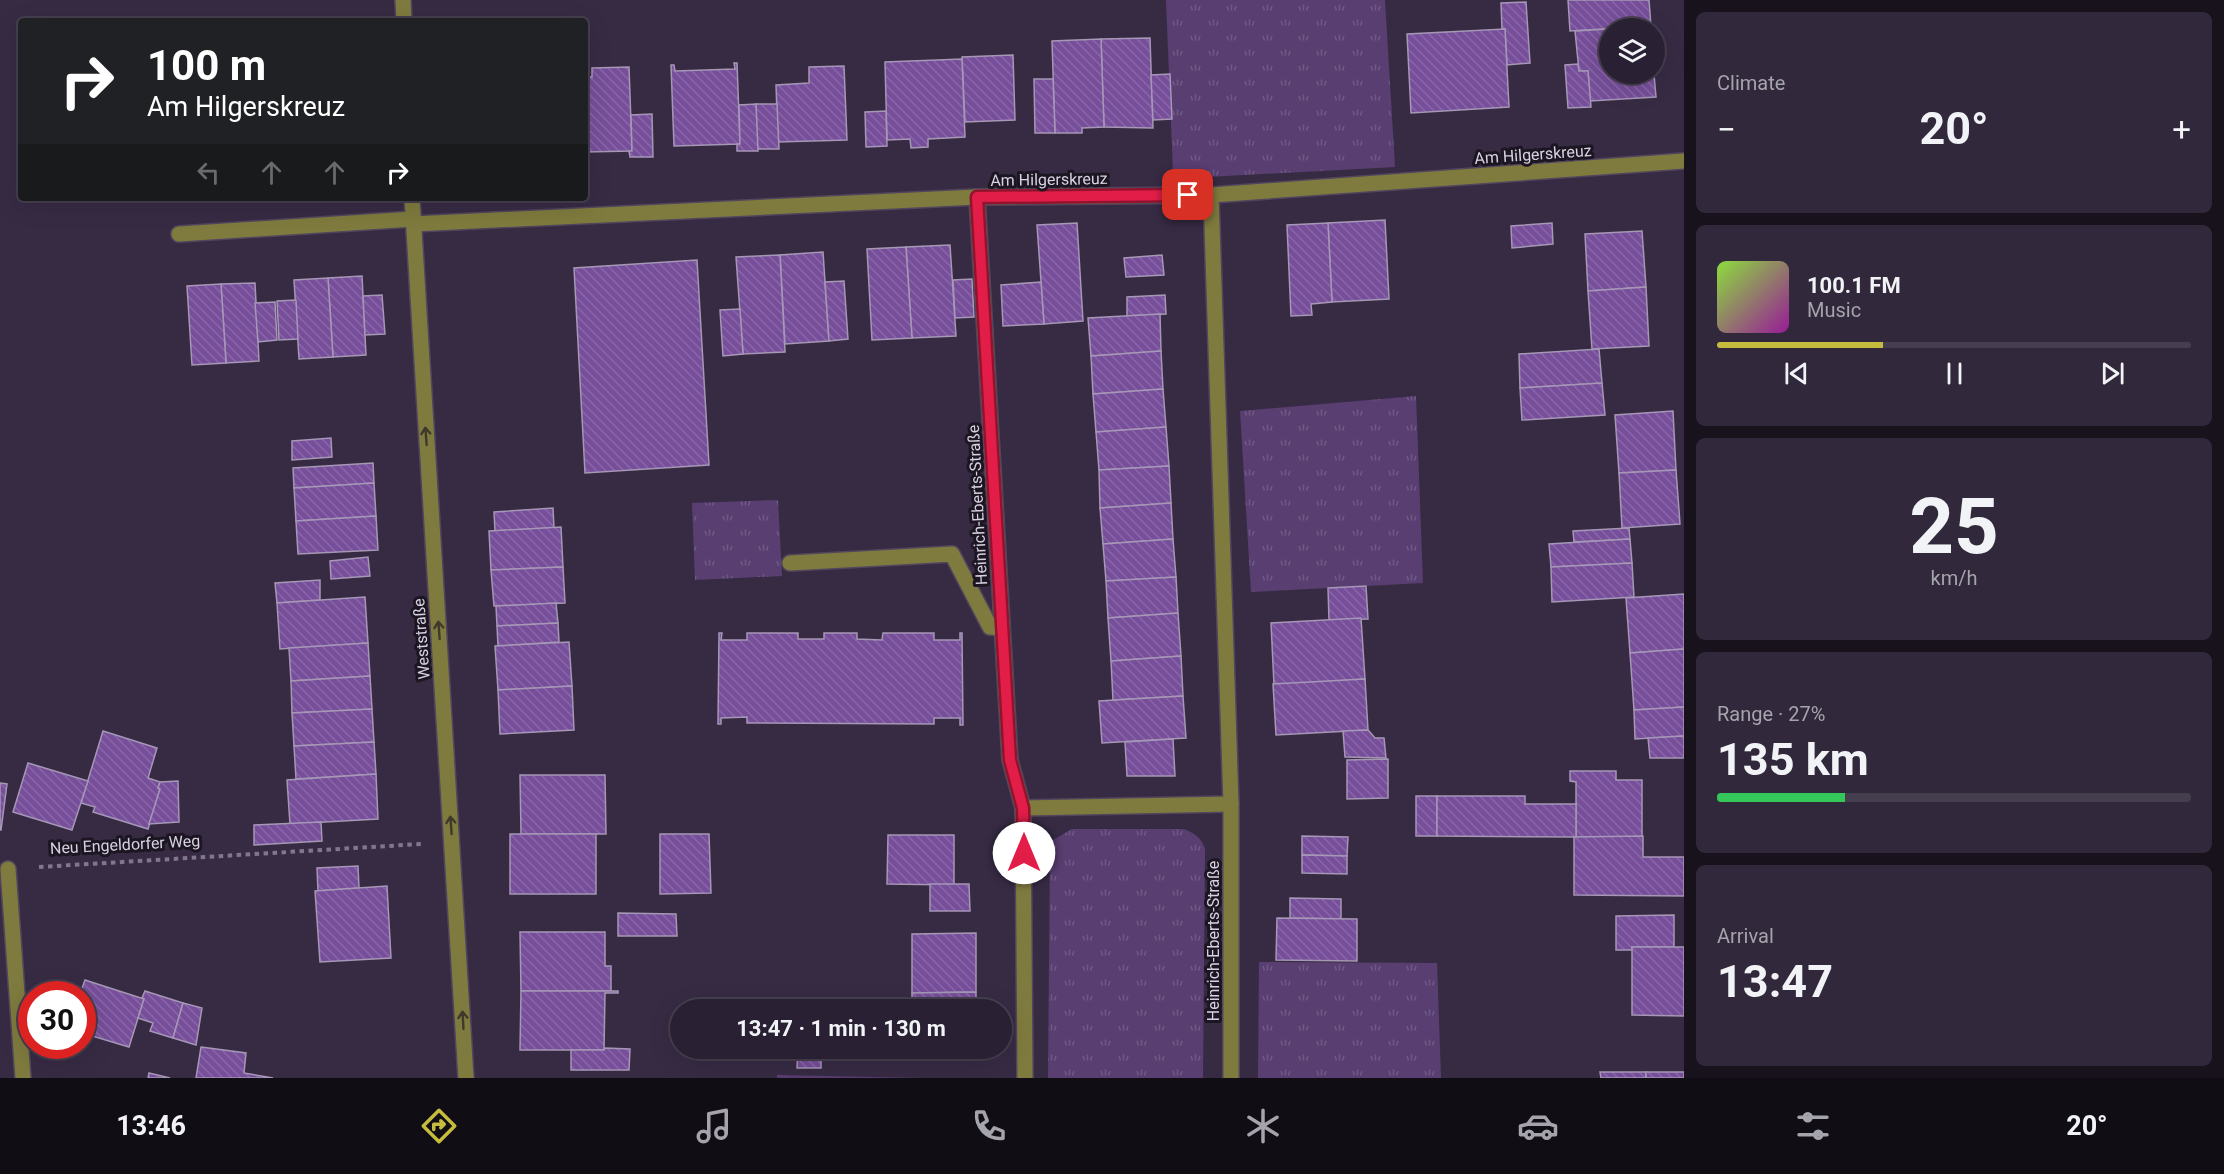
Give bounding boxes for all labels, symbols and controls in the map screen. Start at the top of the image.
map controls [1599,18,1665,84]
button: layers [1599,18,1665,84]
text: 100 m [147,41,266,90]
icon: right [48,42,126,120]
text: Climate [1717,71,1785,95]
text: Am Hilgerskreuz [147,91,345,123]
text: 20° [1919,102,1989,155]
text: − [1717,110,1736,149]
text: + [2172,110,2191,149]
street label: Am Hilgerskreuz [1474,141,1592,168]
icon: left [192,156,225,189]
icon: ahead [255,156,288,189]
icon: ahead [318,156,351,189]
icon: right [381,156,414,189]
street label: Am Hilgerskreuz [990,169,1108,190]
pin [1162,169,1213,220]
icon: arrive [1171,178,1204,211]
text: 100.1 FM [1807,273,1901,298]
text: Music [1807,298,1861,322]
icon: previous [1780,357,1813,390]
icon: pause [1938,357,1971,390]
icon: next [2096,357,2129,390]
street label: Heinrich-Eberts-Straße [964,424,991,586]
one-way arrow [421,426,432,446]
text: 25 [1909,481,1999,572]
text: km/h [1931,566,1977,590]
street label: Weststraße [409,598,434,680]
one-way arrow [433,621,444,641]
text: Range · 27% [1717,702,1825,726]
text: 135 km [1717,733,1869,786]
one-way arrow [445,815,456,835]
position arrow [992,821,1056,885]
street label: Neu Engeldorfer Weg [49,831,201,858]
street label: Heinrich-Eberts-Straße [1204,861,1223,1021]
text: Arrival [1717,924,1774,948]
text: 13:47 [1717,955,1833,1008]
speed limit sign: 30 [18,981,96,1059]
one-way arrow [457,1010,468,1030]
text: 13:47 · 1 min · 130 m [736,1016,946,1041]
icon: directions [418,1105,460,1147]
icon: music [693,1105,735,1147]
icon: phone [968,1105,1010,1147]
icon: climate [1242,1105,1284,1147]
icon: car [1517,1105,1559,1147]
icon: filters [1792,1105,1834,1147]
text: 13:46 [116,1110,186,1142]
text: 20° [2066,1110,2108,1142]

